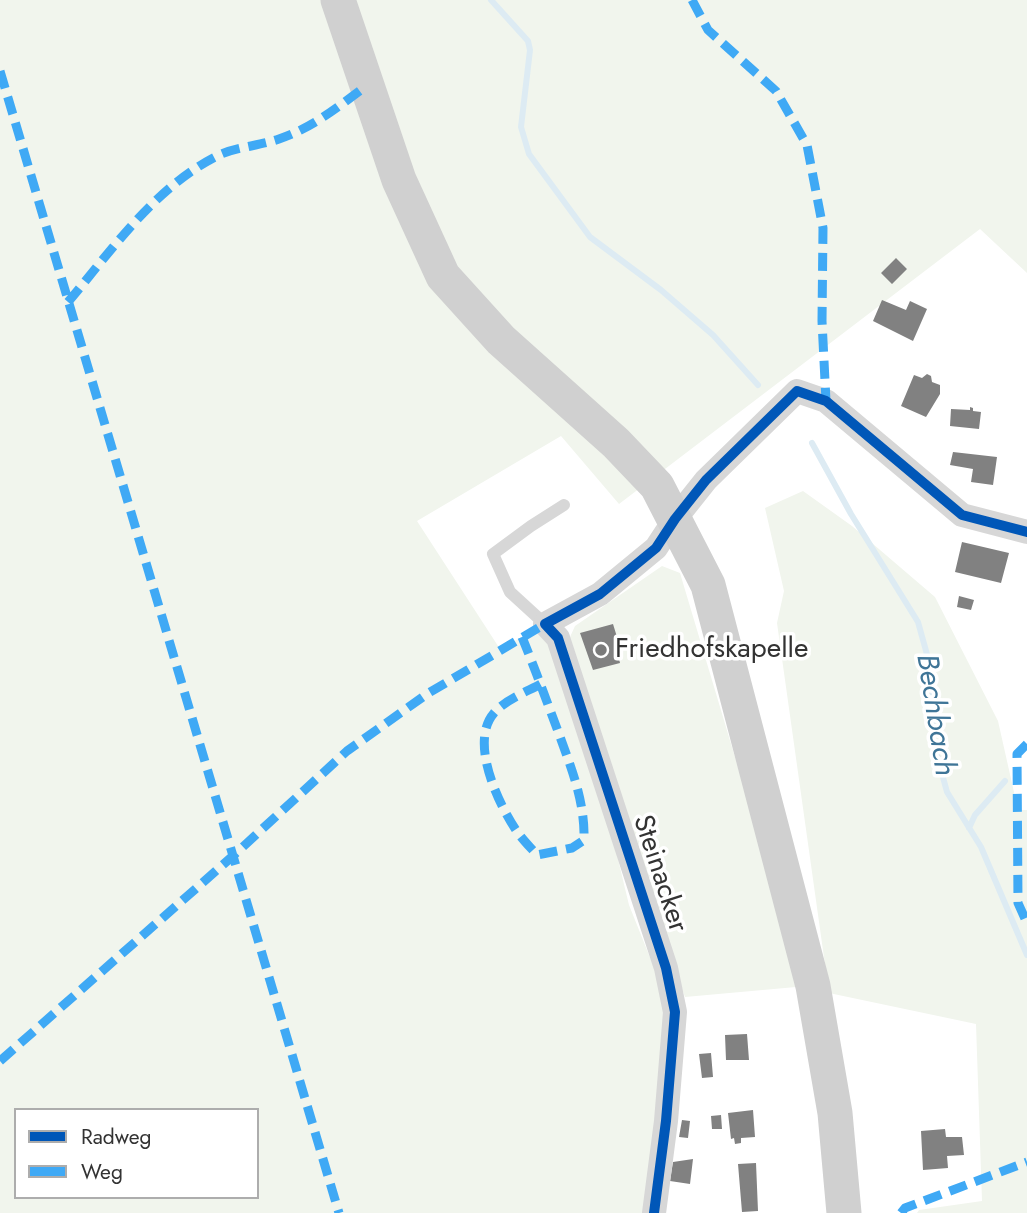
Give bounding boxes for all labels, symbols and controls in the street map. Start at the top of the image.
place label: Friedhofskapelle [615,633,808,667]
marker: Friedhofskapelle [593,642,609,658]
water label: Bechbach [907,652,961,778]
street label: Steinacker [624,811,694,937]
legend [14,1108,259,1199]
text: Radweg [81,1122,152,1152]
text: Weg [81,1157,123,1187]

